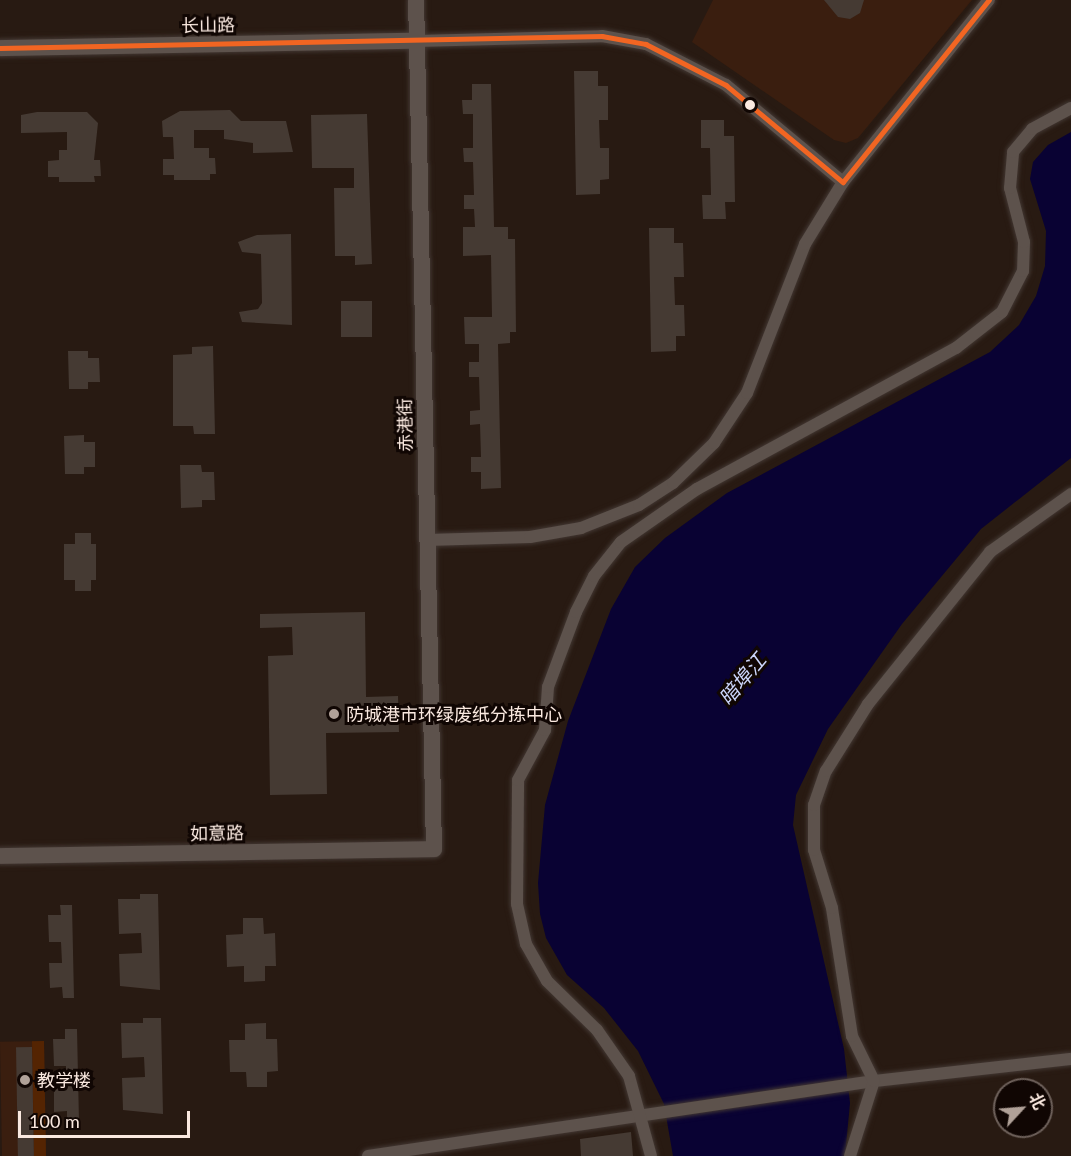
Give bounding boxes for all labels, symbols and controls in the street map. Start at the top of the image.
street label: 长山路 [181,14,235,36]
unlabelled marker [744,99,756,111]
street label: 赤港街 [394,398,416,452]
water label: 暗埠江 [714,648,770,710]
place label: 防城港市环绿废纸分拣中心 [346,703,562,725]
marker: 防城港市环绿废纸分拣中心 [327,707,341,721]
street label: 如意路 [190,822,244,844]
place label: 教学楼 [37,1069,91,1091]
marker: 教学楼 [18,1073,32,1087]
north arrow [993,1078,1053,1138]
text: 北 [1026,1089,1050,1112]
scale bar [21,1099,194,1137]
text: 100 m [29,1110,80,1132]

